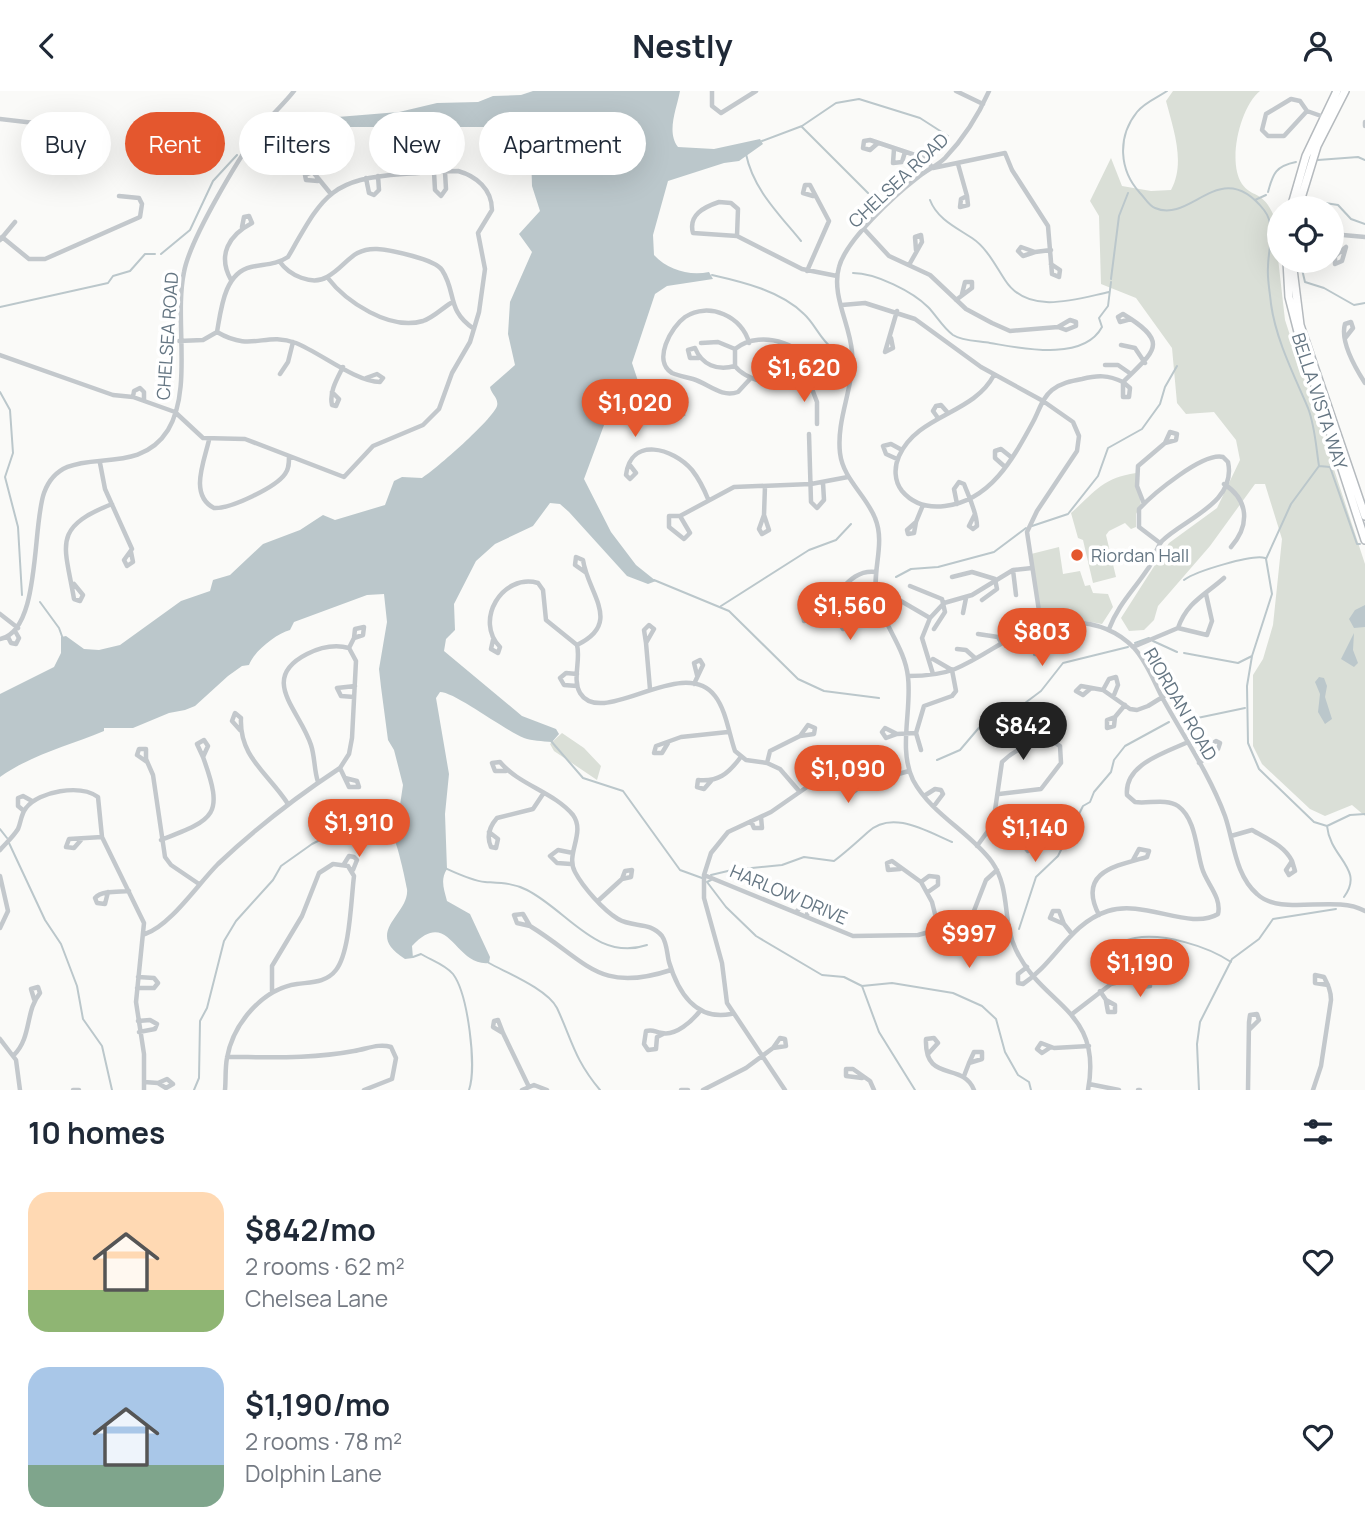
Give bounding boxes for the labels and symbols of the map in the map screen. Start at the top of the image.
street label: CHELSEA ROAD [843,127,953,233]
street label: CHELSEA ROAD [151,271,183,401]
street label: BELLA VISTA WAY [1287,330,1354,473]
pin: $1,620 [747,345,861,404]
pin: $1,020 [578,379,692,439]
place label: Riordan Hall [1091,543,1189,567]
marker: Riordan Hall [1069,547,1085,563]
pin: $1,560 [793,582,907,642]
pin: $803 [1001,609,1083,668]
street label: RIORDAN ROAD [1139,643,1223,765]
pin: $842 [982,703,1064,762]
pin: $1,090 [791,745,905,805]
pin: $1,910 [302,799,416,859]
pin: $1,140 [978,805,1092,864]
street label: HARLOW DRIVE [727,858,851,930]
pin: $997 [928,911,1010,970]
pin: $1,190 [1083,939,1197,999]

